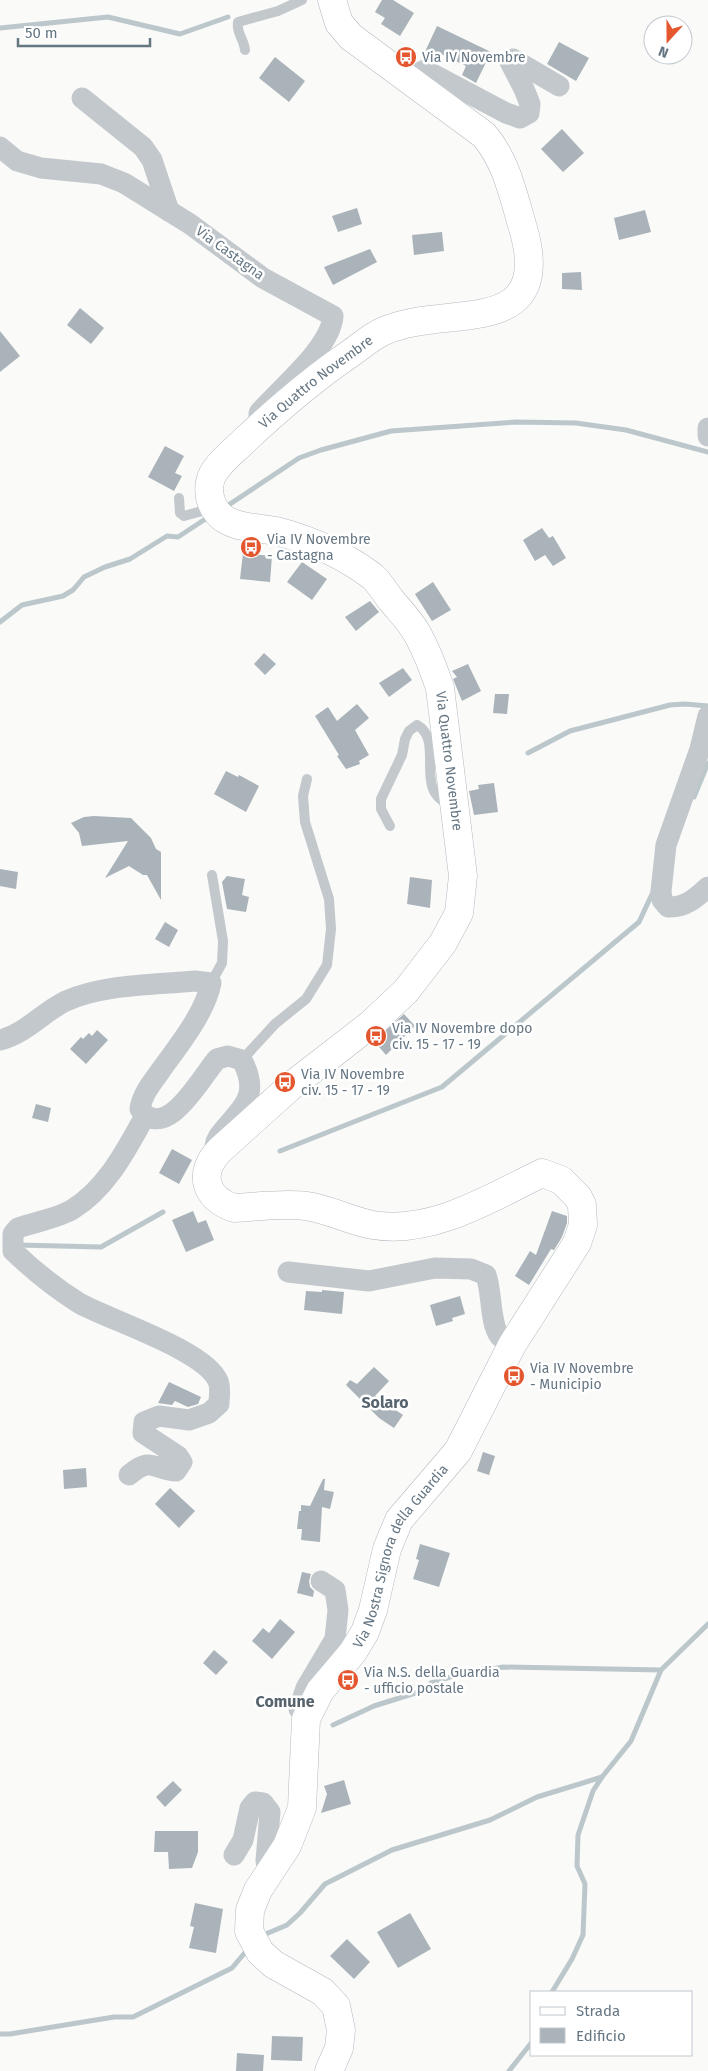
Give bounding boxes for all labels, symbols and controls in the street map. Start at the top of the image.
scale bar [18,15,150,47]
north arrow [643,15,693,65]
text: 50 m [25,24,58,42]
text: N [656,42,671,61]
bus stop icon: Via IV Novembre [394,45,418,69]
place label: Via IV Novembre [422,49,526,66]
street label: Via Castagna [193,223,267,283]
street label: Via Quattro Novembre [255,331,376,432]
place label: Via IV Novembre - Castagna [267,531,371,564]
bus stop icon: Via IV Novembre - Castagna [239,535,263,559]
street label: Via Quattro Novembre [432,690,466,832]
place label: Via IV Novembre dopo civ. 15 - 17 - 19 [392,1020,533,1053]
bus stop icon: Via IV Novembre dopo civ. 15 - 17 - 19 [364,1024,388,1048]
place label: Via IV Novembre civ. 15 - 17 - 19 [301,1066,405,1099]
bus stop icon: Via IV Novembre civ. 15 - 17 - 19 [273,1070,297,1094]
place label: Via IV Novembre - Municipio [530,1360,634,1393]
bus stop icon: Via IV Novembre - Municipio [502,1364,526,1388]
district label: Solaro [361,1393,409,1412]
street label: Via Nostra Signora della Guardia [349,1461,452,1651]
place label: Via N.S. della Guardia - ufficio postale [364,1664,500,1697]
bus stop icon: Via N.S. della Guardia - ufficio postale [336,1668,360,1692]
district label: Comune [256,1692,315,1711]
legend [530,1991,693,2056]
text: Strada [576,2002,620,2020]
text: Edificio [576,2027,626,2045]

